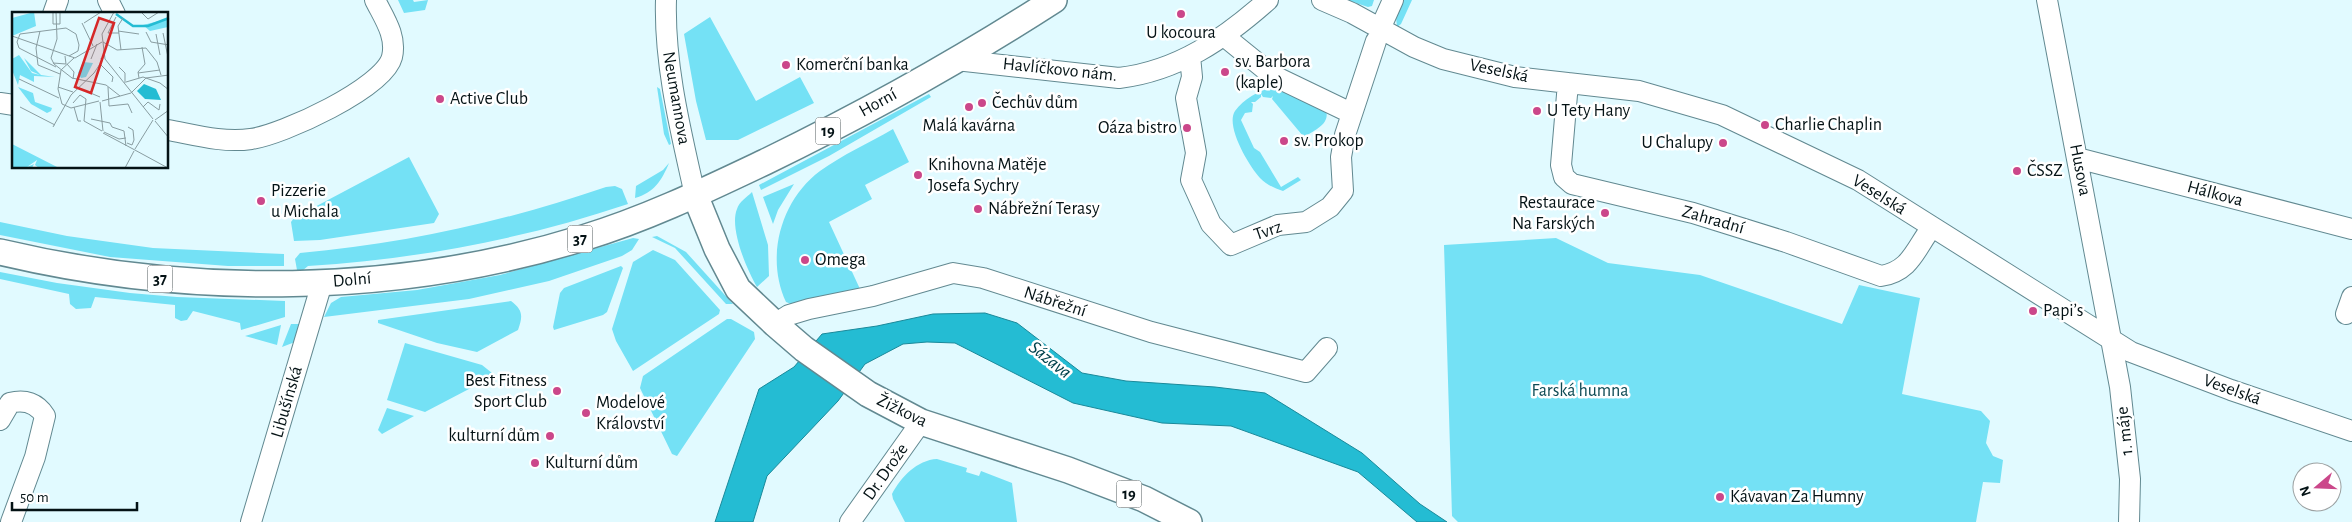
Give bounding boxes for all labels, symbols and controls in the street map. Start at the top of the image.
marker: U kocoura [1175,8,1187,20]
inset map [12,12,169,169]
place label: U kocoura [1146,24,1216,42]
street label: Neumannova [659,50,693,146]
place label: sv. Barbora (kaple) [1235,53,1311,92]
street label: Havlíčkovo nám. [1002,55,1118,85]
place label: Komerční banka [796,56,909,74]
street label: Veselská [1468,56,1530,86]
marker: Komerční banka [780,59,792,71]
marker: sv. Barbora (kaple) [1219,66,1231,78]
street label: Horní [856,85,900,121]
place label: Active Club [450,90,528,108]
place label: Čechův dům [992,91,1078,112]
marker: Active Club [434,93,446,105]
marker: Čechův dům [976,97,988,109]
marker: Malá kavárna [963,101,975,113]
place label: U Tety Hany [1547,102,1631,120]
marker: U Tety Hany [1531,105,1543,117]
place label: Charlie Chaplin [1775,116,1882,134]
place label: Malá kavárna [923,117,1015,135]
road number: 19 [816,118,840,144]
place label: Oáza bistro [1098,119,1177,137]
marker: Charlie Chaplin [1759,119,1771,131]
marker: Oáza bistro [1181,122,1193,134]
place label: sv. Prokop [1294,132,1364,150]
place label: U Chalupy [1642,134,1713,152]
marker: sv. Prokop [1278,135,1290,147]
marker: U Chalupy [1717,137,1729,149]
street label: Husova [2066,143,2094,197]
place label: Knihovna Matěje Josefa Sychry [928,156,1047,195]
place label: ČSSZ [2027,159,2063,180]
marker: ČSSZ [2011,165,2023,177]
marker: Knihovna Matěje Josefa Sychry [912,169,924,181]
street label: Veselská [1849,171,1909,219]
street label: Hálkova [2185,178,2245,210]
place label: Pizzerie u Michala [271,182,339,221]
place label: Restaurace Na Farských [1512,194,1595,233]
marker: Pizzerie u Michala [255,195,267,207]
place label: Nábřežní Terasy [988,200,1100,218]
marker: Nábřežní Terasy [972,203,984,215]
street label: Zahradní [1680,203,1747,238]
marker: Restaurace Na Farských [1599,207,1611,219]
street label: Tvrz [1252,218,1284,244]
road number: 37 [568,225,592,252]
place label: Omega [815,251,866,269]
marker: Omega [799,254,811,266]
road number: 37 [148,266,172,292]
street label: Dolní [332,269,373,291]
street label: Nábřežní [1022,283,1089,321]
place label: Papi’s [2043,302,2083,320]
marker: Papi’s [2027,305,2039,317]
water label: Sázava [1025,338,1075,382]
street label: Libušínská [268,364,306,440]
street label: Veselská [2201,371,2263,409]
place label: Best Fitness Sport Club [465,372,547,411]
park label: Farská humna [1531,382,1629,400]
marker: Best Fitness Sport Club [551,385,563,397]
street label: Žižkova [874,389,931,431]
place label: Modelové Království [596,394,665,433]
street label: 1. máje [2113,406,2137,456]
marker: Modelové Království [580,407,592,419]
place label: kulturní dům [448,427,540,445]
marker: kulturní dům [544,430,556,442]
street label: Dr. Drože [860,440,912,504]
place label: Kulturní dům [545,454,638,472]
marker: Kulturní dům [529,457,541,469]
north arrow [2292,462,2342,512]
scale bar [12,480,138,512]
road number: 19 [1116,480,1142,508]
text: N [2297,484,2314,498]
place label: Kávavan Za Humny [1730,488,1864,506]
text: 50 m [20,490,49,505]
marker: Kávavan Za Humny [1714,491,1726,503]

